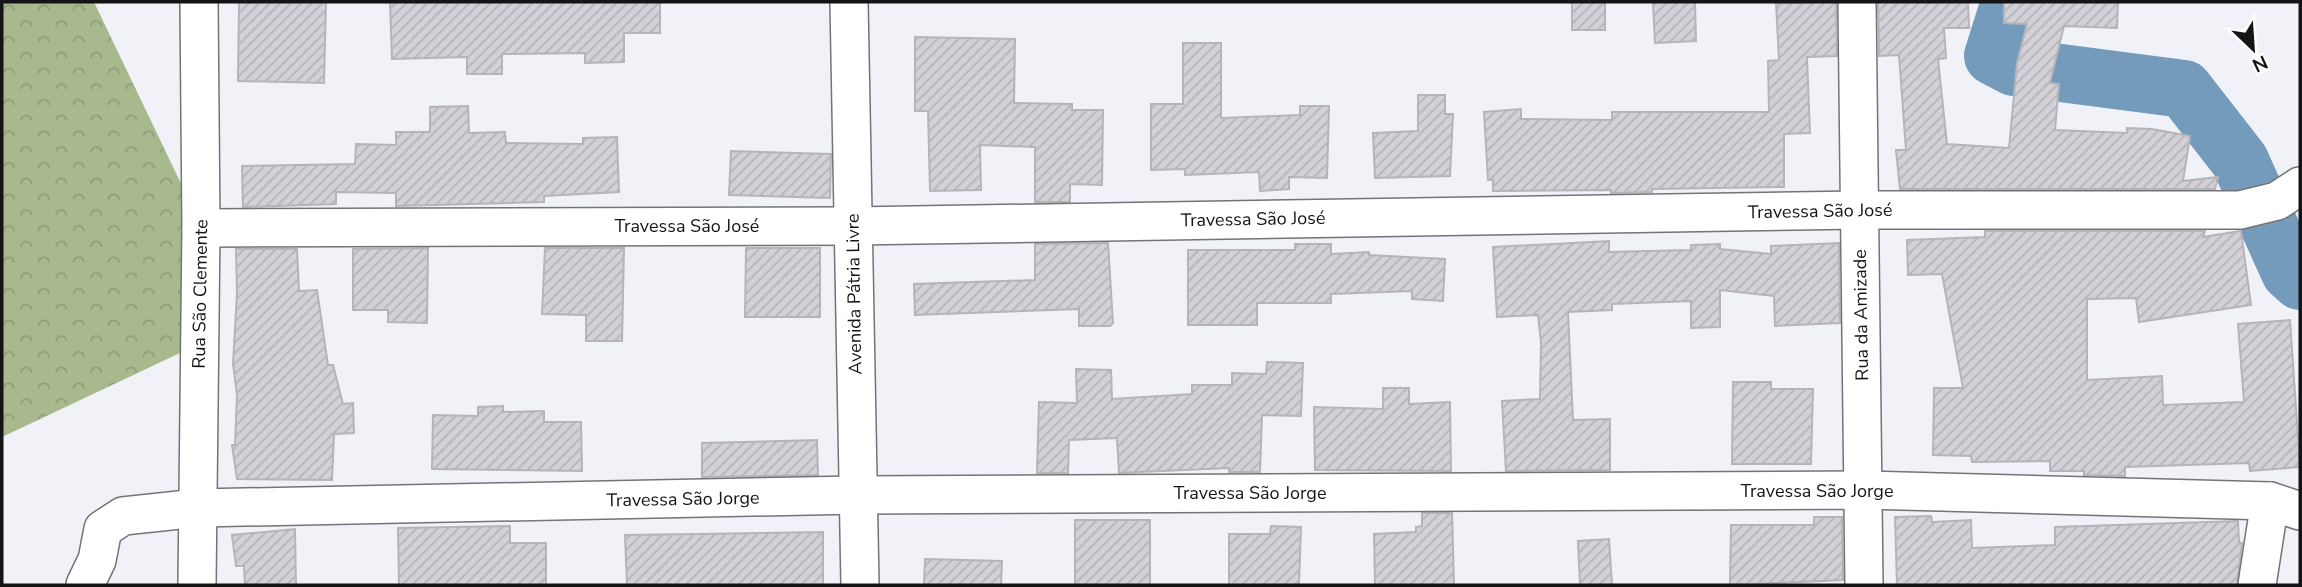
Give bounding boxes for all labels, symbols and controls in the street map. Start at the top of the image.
north arrow [2218,14,2288,84]
text: N [2248,49,2272,78]
street label: Travessa São José [1747,198,1893,224]
street label: Travessa São José [1180,206,1326,232]
street label: Avenida Pátria Livre [841,213,867,375]
street label: Travessa São José [615,214,759,238]
street label: Rua São Clemente [187,219,213,369]
street label: Rua da Amizade [1848,249,1874,381]
street label: Travessa São Jorge [1741,479,1894,503]
street label: Travessa São Jorge [1174,481,1327,505]
street label: Travessa São Jorge [606,486,760,512]

